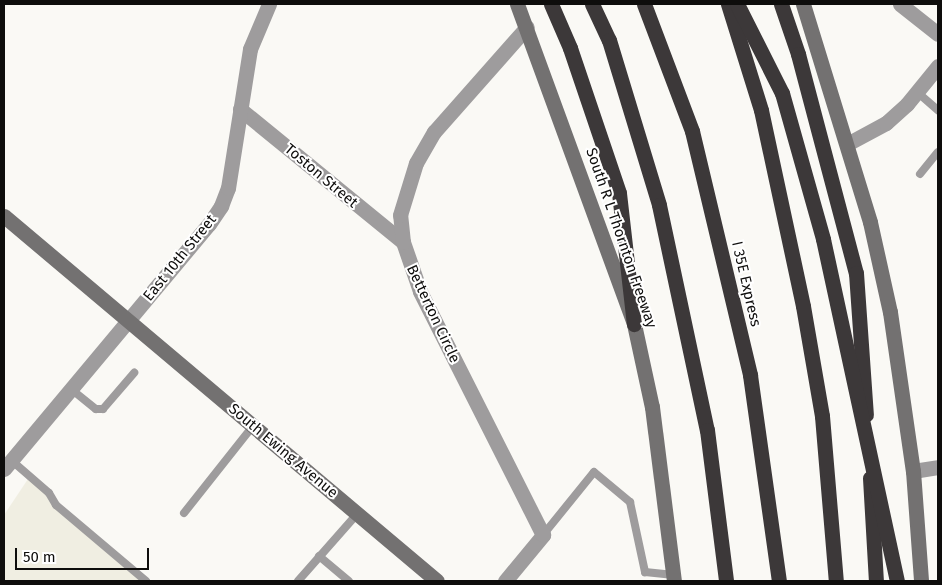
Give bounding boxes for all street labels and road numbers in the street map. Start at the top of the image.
street label: Toston Street [281,140,361,212]
street label: South R L Thornton Freeway [582,146,660,330]
street label: East 10th Street [140,211,220,305]
street label: I 35E Express [727,240,765,328]
street label: Betterton Circle [402,262,464,366]
street label: South Ewing Avenue [225,400,341,502]

